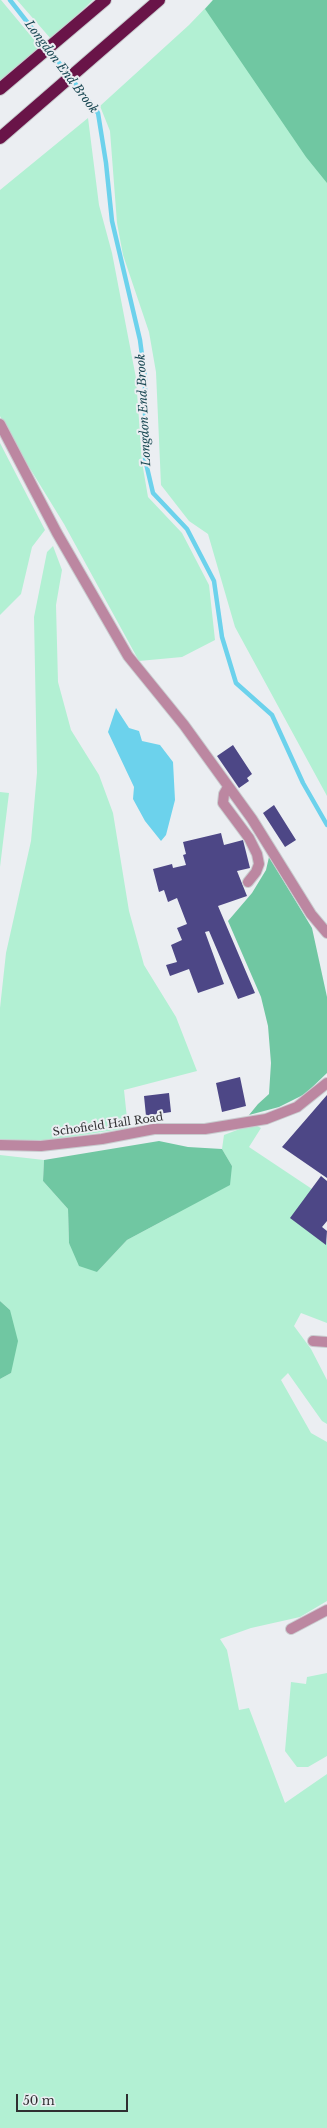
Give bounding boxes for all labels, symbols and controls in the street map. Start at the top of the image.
water label: Longdon End Brook [21,18,101,116]
water label: Longdon End Brook [134,353,154,467]
street label: Schofield Hall Road [52,1111,164,1139]
scale bar [18,2086,130,2112]
text: 50 m [23,2093,55,2108]

